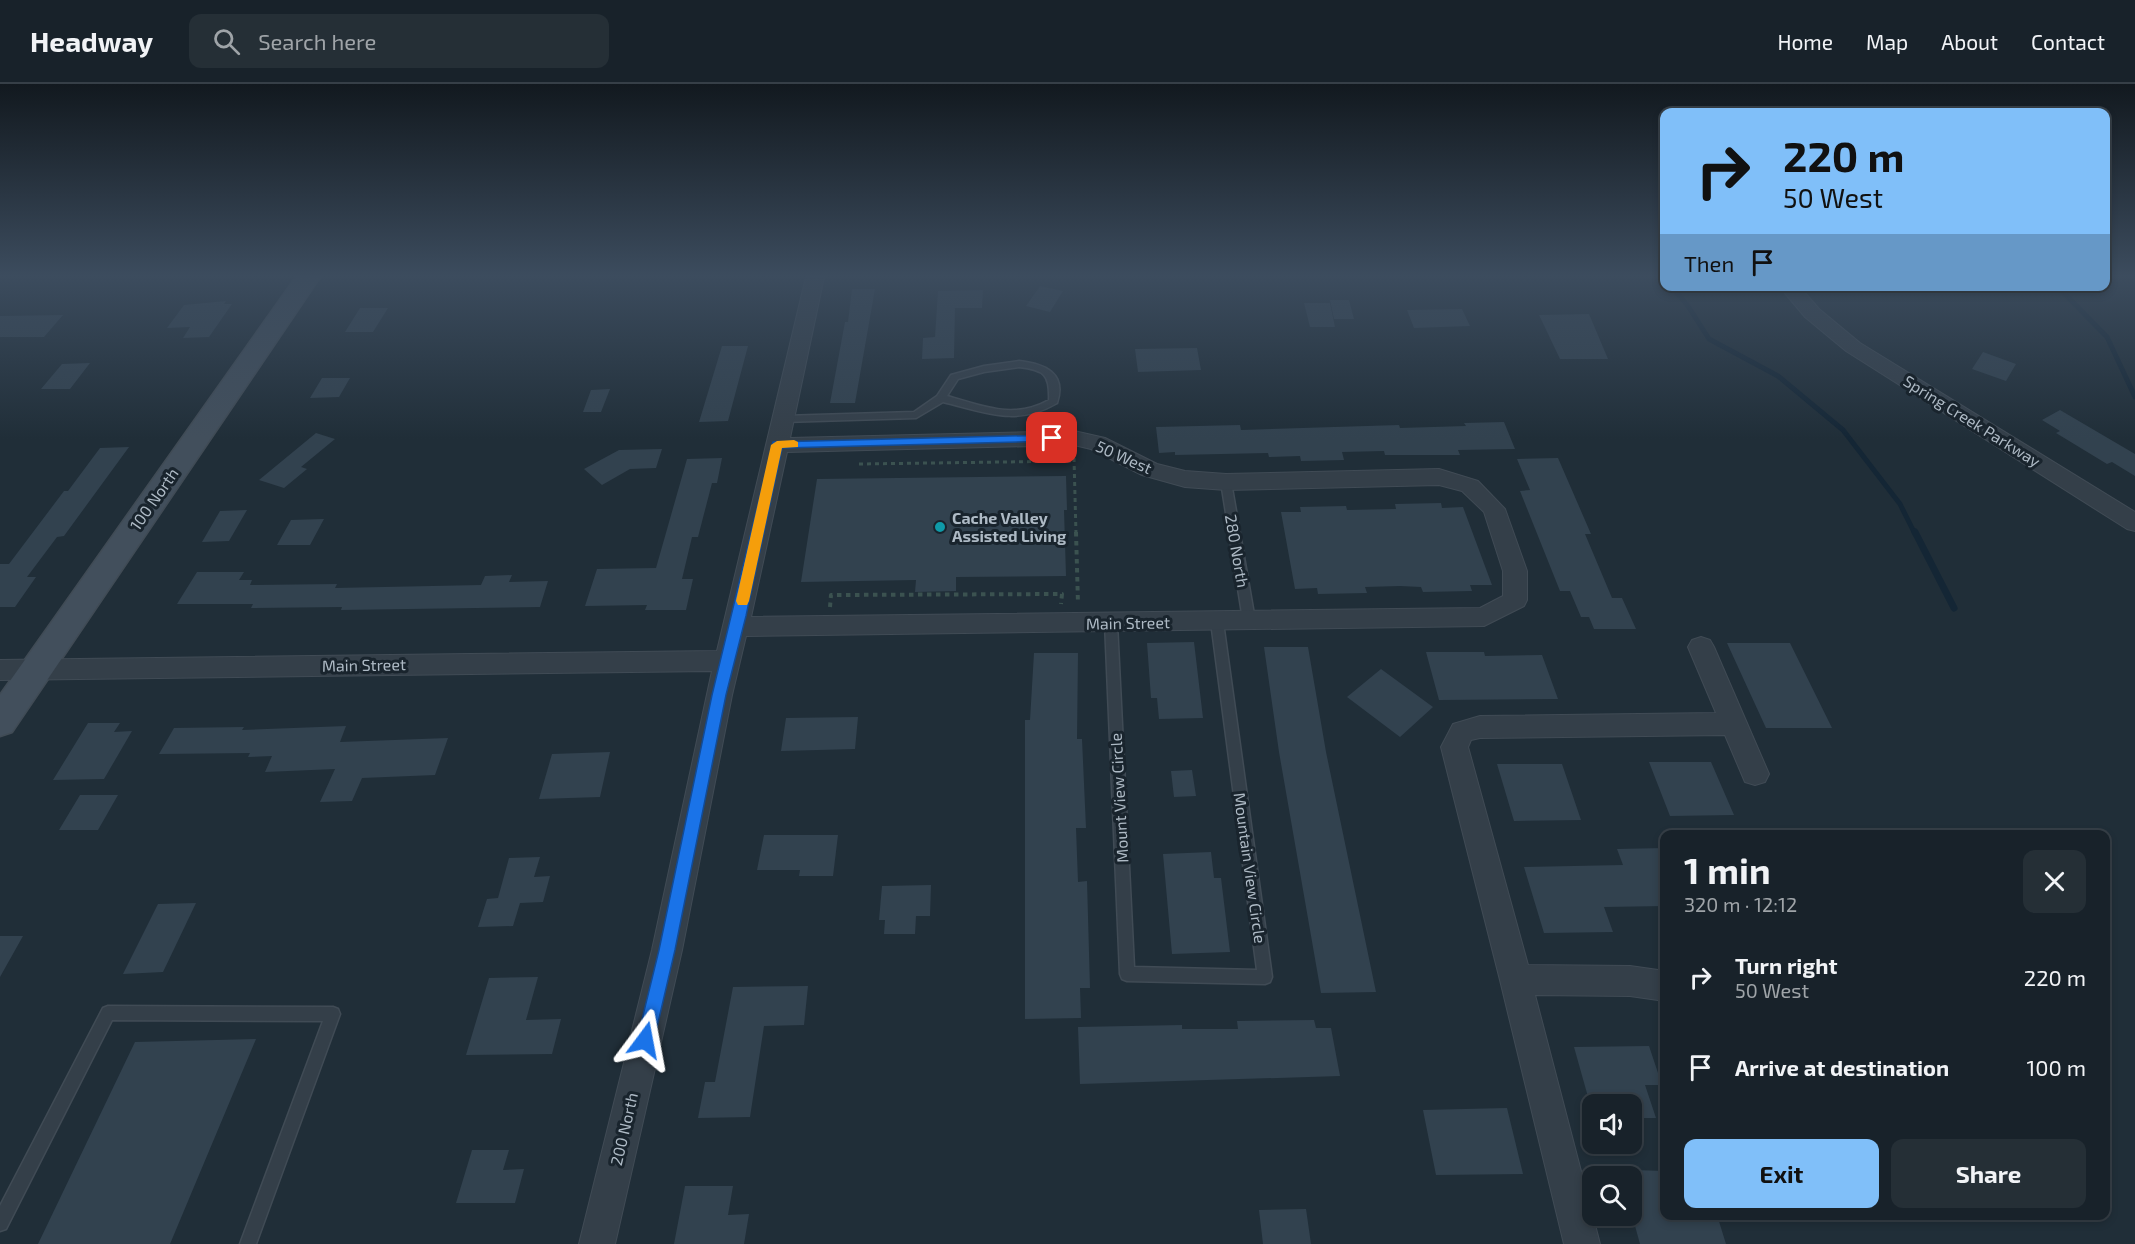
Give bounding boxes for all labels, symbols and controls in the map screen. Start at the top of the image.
search box [189,14,609,68]
text: Headway [30,24,153,58]
icon: search [210,25,243,58]
text: Search here [258,28,376,54]
text: Home [1777,29,1833,54]
text: Map [1866,29,1908,54]
text: About [1941,29,1998,54]
text: Contact [2031,29,2105,54]
text: 220 m [1783,130,1904,180]
icon: right [1684,132,1762,210]
text: 50 West [1783,181,1883,213]
icon: arrive [1746,246,1779,279]
text: Then [1684,250,1734,276]
street label: Spring Creek Parkway [1900,371,2045,471]
pin [1026,412,1077,463]
icon: arrive [1035,421,1068,454]
street label: 50 West [1093,436,1155,477]
street label: 100 North [125,464,182,533]
place label: Cache Valley Assisted Living [952,508,1067,545]
street label: 280 North [1222,513,1253,589]
marker: Cache Valley Assisted Living [933,520,947,534]
street label: Main Street [1086,612,1170,633]
street label: Main Street [322,654,406,675]
street label: Mount View Circle [1106,733,1131,863]
street label: Mountain View Circle [1231,791,1270,945]
text: 1 min [1684,848,1771,891]
button: close [2023,850,2086,913]
text: 320 m · 12:12 [1684,892,1797,916]
text: Turn right [1735,952,1837,978]
icon: right [1684,961,1717,994]
text: 220 m [2024,964,2086,990]
text: 50 West [1735,978,1809,1002]
position arrow [613,1008,677,1072]
icon: arrive [1684,1051,1717,1084]
text: Arrive at destination [1735,1054,1949,1080]
text: 100 m [2027,1054,2086,1080]
street label: 200 North [606,1091,641,1167]
map controls [1582,1094,1642,1226]
button: sound [1582,1094,1642,1154]
button: Exit [1684,1139,1879,1208]
button: Share [1891,1139,2086,1208]
button: search [1582,1166,1642,1226]

